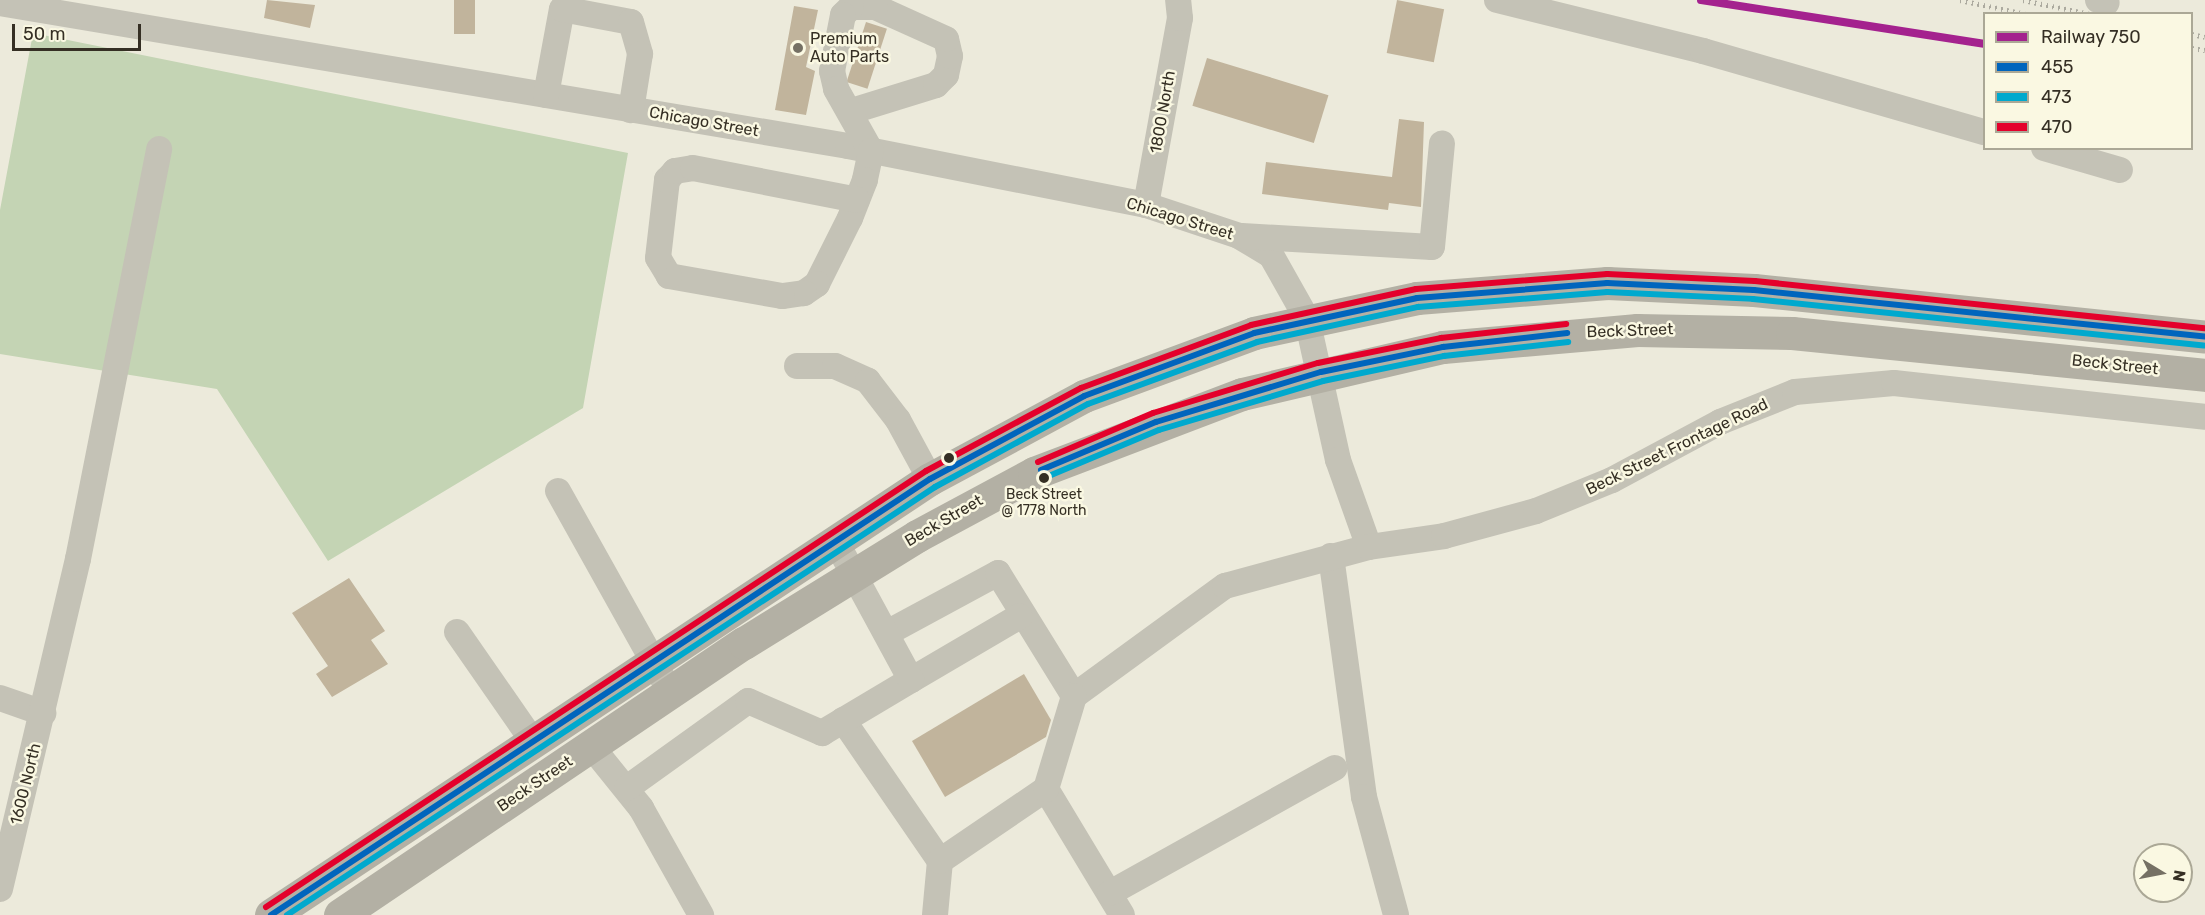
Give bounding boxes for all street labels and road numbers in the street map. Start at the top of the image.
street label: 1800 North [1146,69,1180,155]
street label: Chicago Street [648,103,760,141]
street label: Chicago Street [1124,194,1236,244]
street label: Beck Street [1586,320,1674,342]
street label: Beck Street [2071,351,2159,379]
street label: Beck Street Frontage Road [1583,395,1771,499]
street label: Beck Street [902,491,986,551]
street label: 1600 North [7,741,45,827]
street label: Beck Street [494,752,576,816]

